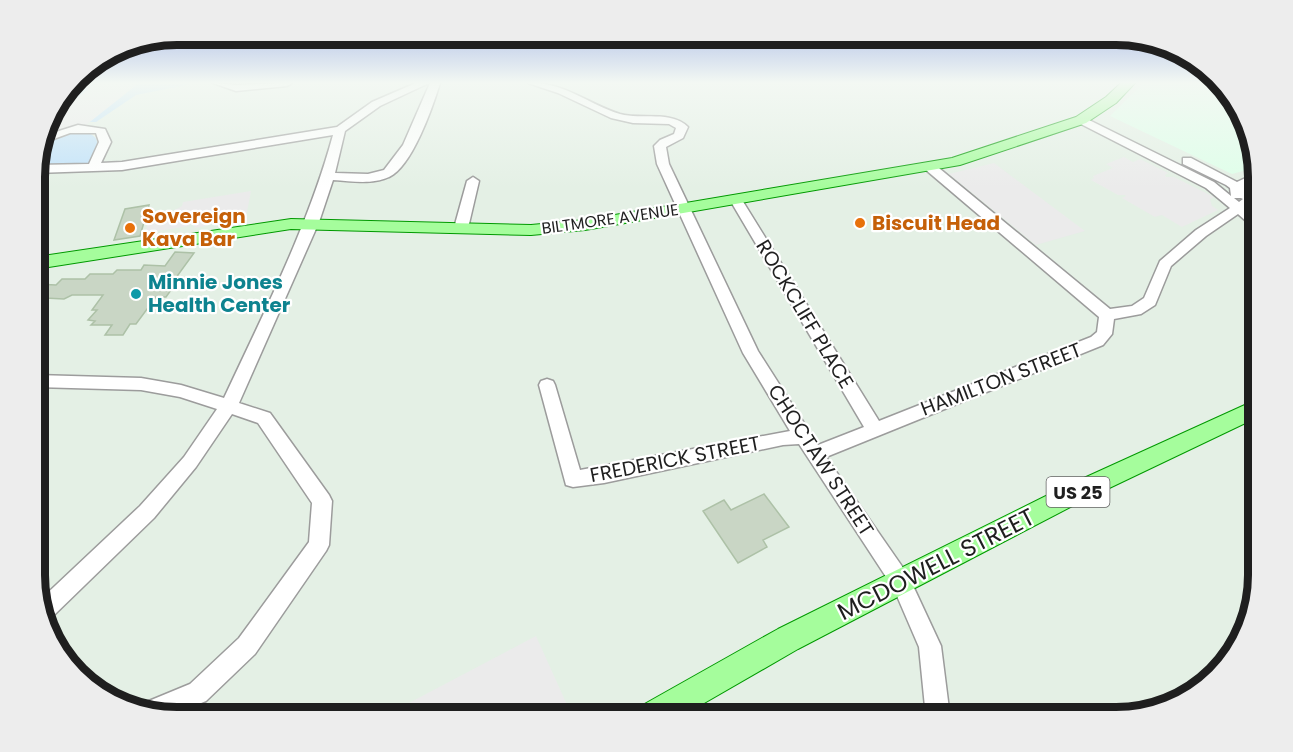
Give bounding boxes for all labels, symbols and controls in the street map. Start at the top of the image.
street label: BILTMORE AVENUE [540,198,680,240]
place label: Sovereign Kava Bar [142,202,246,253]
place label: Biscuit Head [872,209,1000,237]
marker: Biscuit Head [853,216,867,230]
marker: Sovereign Kava Bar [123,221,137,235]
street label: ROCKCLIFF PLACE [749,234,861,394]
place label: Minnie Jones Health Center [148,268,291,319]
marker: Minnie Jones Health Center [129,287,143,301]
street label: HAMILTON STREET [917,335,1086,423]
street label: CHOCTAW STREET [761,379,881,541]
street label: FREDERICK STREET [588,429,763,489]
road number: US 25 [1046,477,1110,507]
street label: MCDOWELL STREET [832,500,1040,628]

